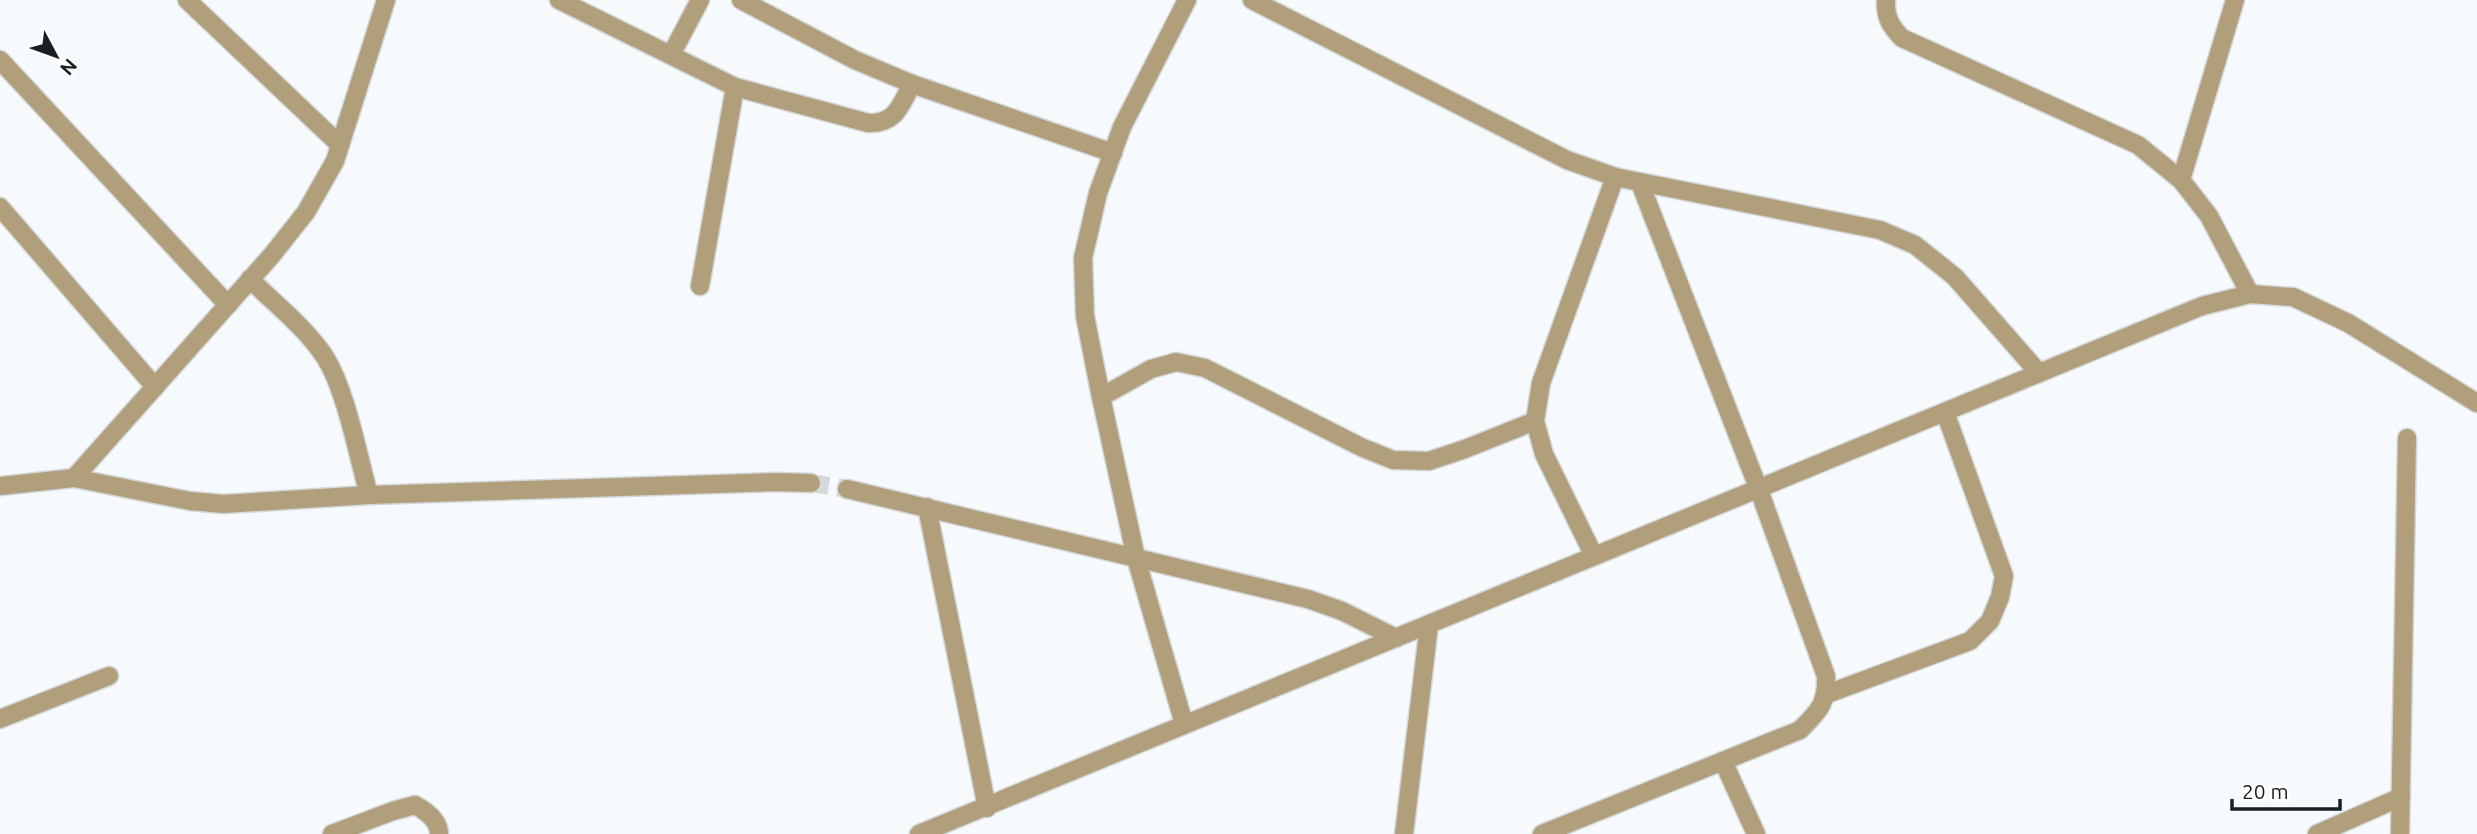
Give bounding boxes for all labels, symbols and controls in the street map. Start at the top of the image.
north arrow [21,21,91,91]
text: N [56,55,82,80]
scale bar [2232,768,2340,812]
text: 20 m [2242,779,2289,803]

